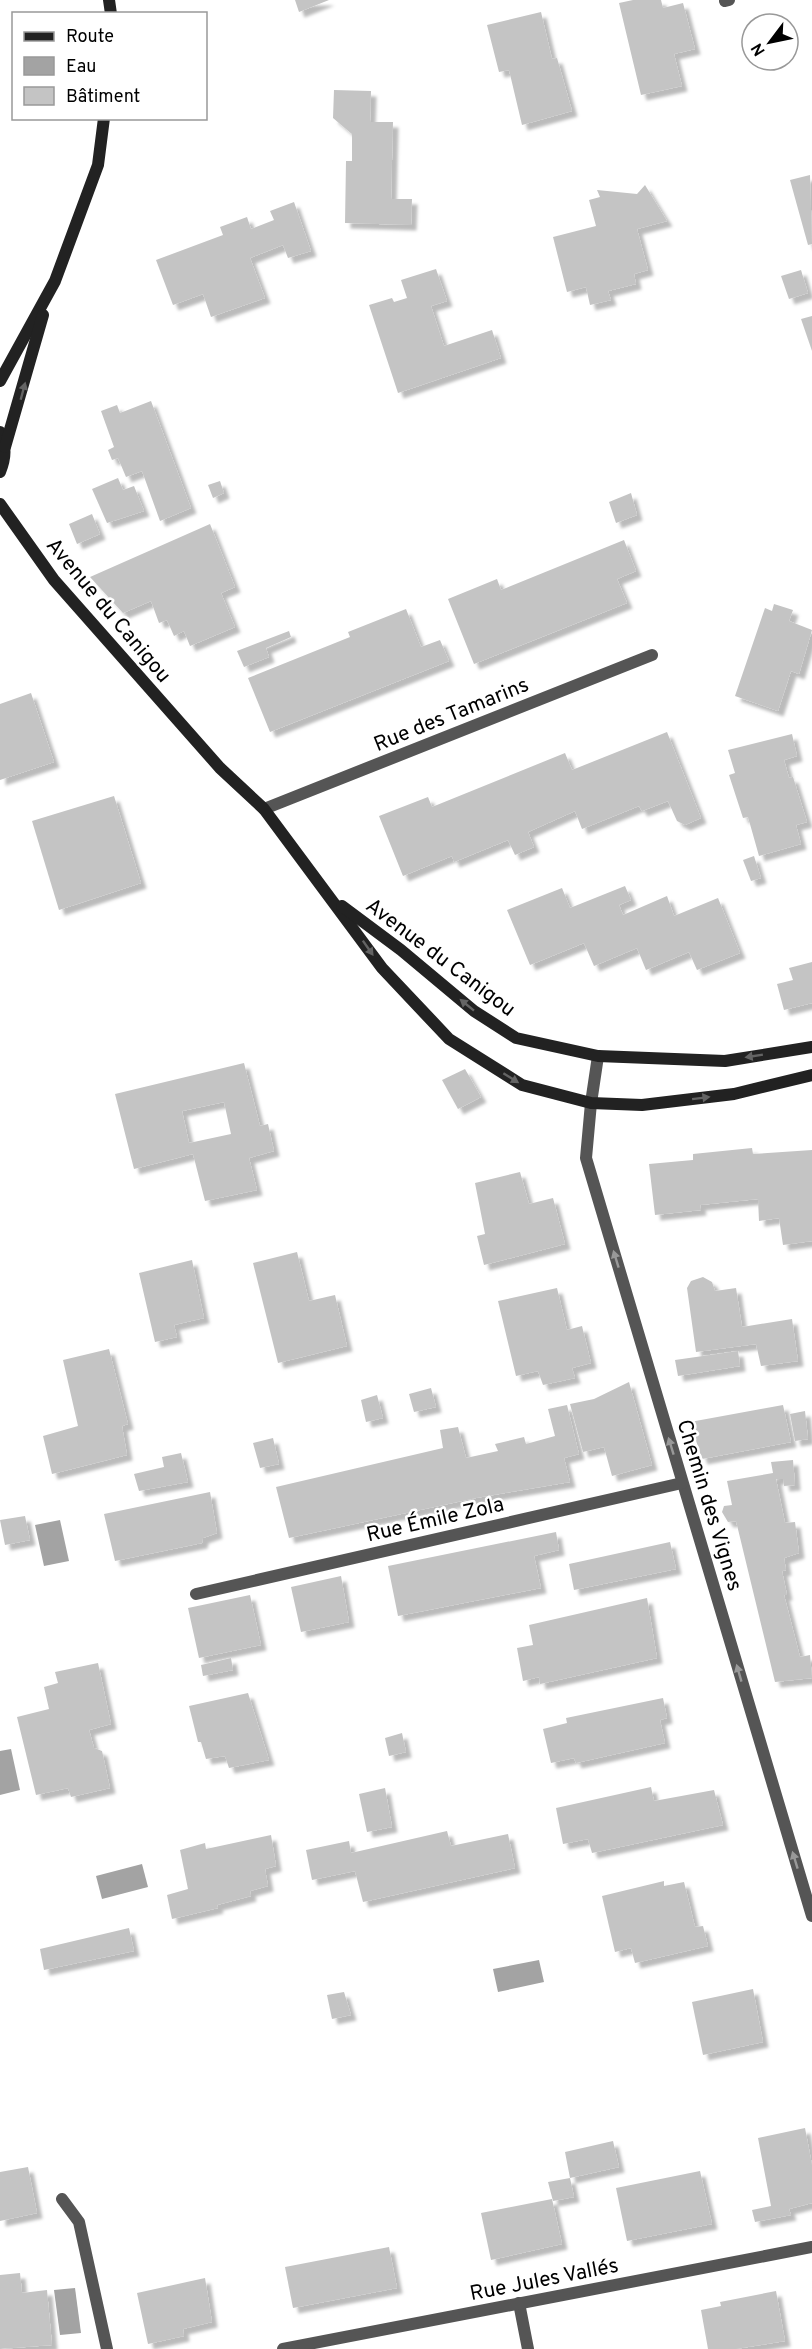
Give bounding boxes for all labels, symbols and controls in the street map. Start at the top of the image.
legend [12,12,207,120]
north arrow [740,12,800,72]
text: Route [66,26,114,49]
text: N [747,39,771,59]
text: Eau [66,56,96,79]
text: Bâtiment [66,86,140,109]
one-way arrow [18,382,28,400]
street label: Avenue du Canigou [39,533,176,689]
street label: Rue des Tamarins [370,672,533,759]
street label: Avenue du Canigou [360,893,521,1023]
one-way arrow [361,940,373,956]
one-way arrow [459,999,475,1012]
one-way arrow [745,1052,764,1061]
one-way arrow [502,1072,519,1083]
one-way arrow [691,1093,710,1103]
one-way arrow [611,1250,620,1268]
street label: Chemin des Vignes [670,1416,748,1595]
one-way arrow [666,1437,676,1455]
street label: Rue Émile Zola [364,1491,507,1549]
one-way arrow [734,1664,743,1682]
one-way arrow [790,1851,799,1869]
street label: Rue Jules Vallés [468,2253,621,2308]

